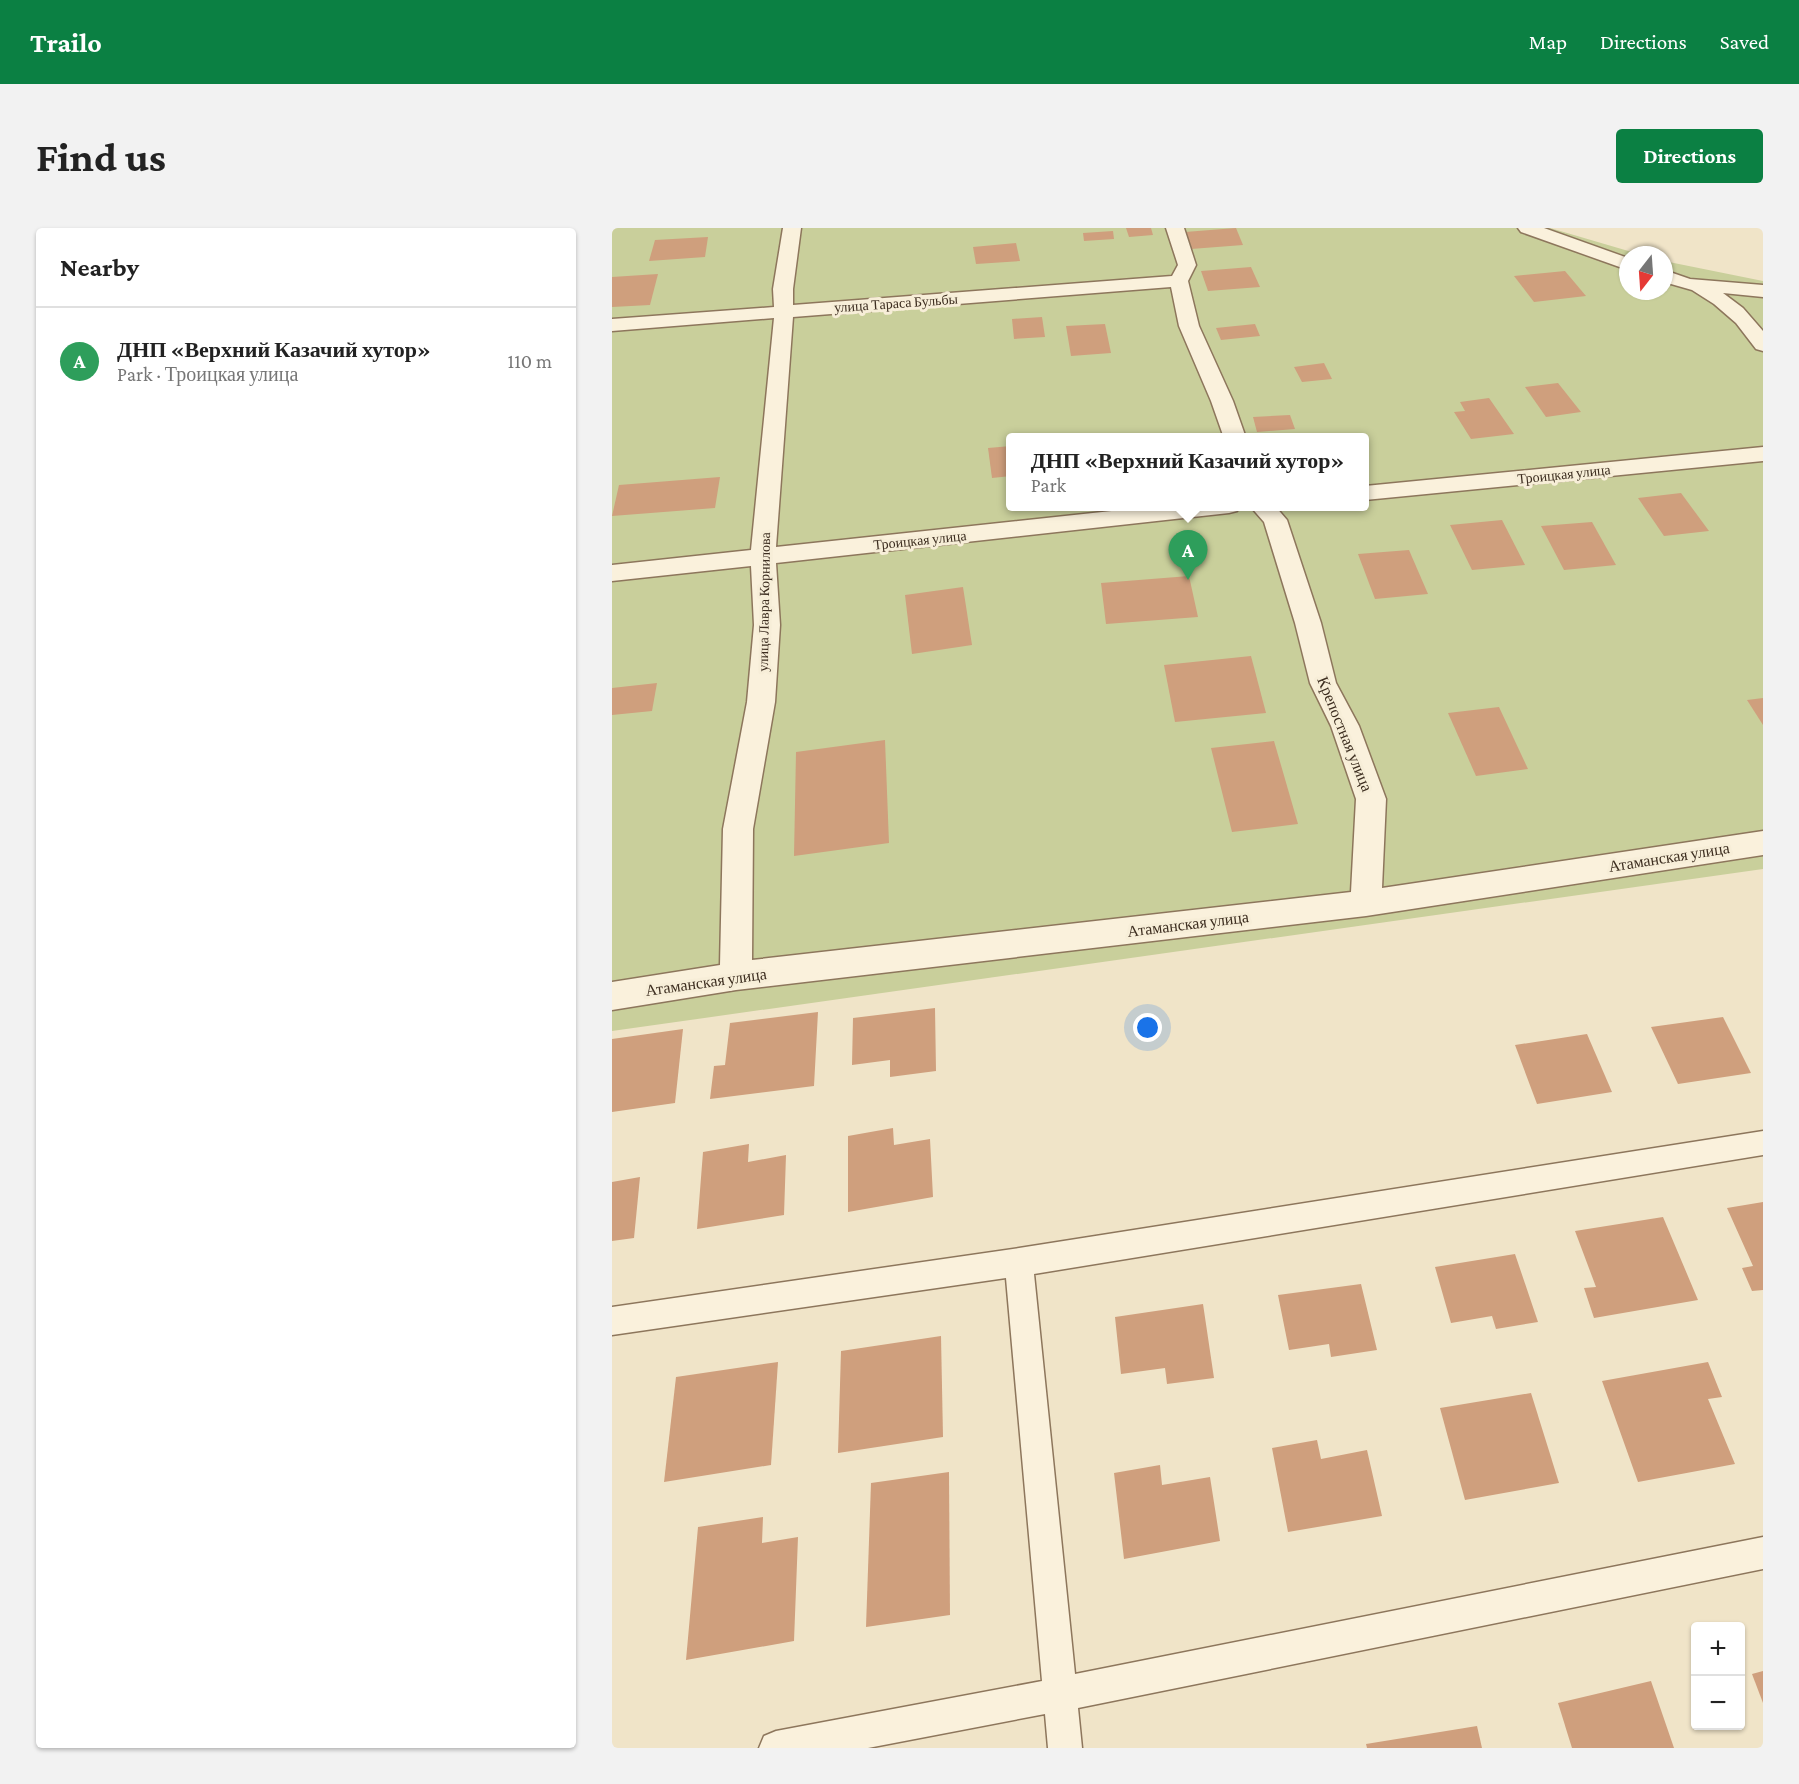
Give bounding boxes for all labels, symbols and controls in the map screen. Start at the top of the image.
text: Trailo [30,27,102,58]
text: Map [1529,30,1567,54]
text: Directions [1600,30,1687,54]
text: Saved [1720,30,1769,54]
button: Directions [1616,129,1763,183]
text: Find us [36,133,166,180]
north arrow [1619,246,1673,300]
text: Nearby [60,253,139,282]
street label: улица Тараса Бульбы [834,291,959,315]
text: ДНП «Верхний Казачий хутор» [117,337,431,362]
text: A [74,350,85,372]
text: 110 m [508,350,552,372]
text: Park · Троицкая улица [117,363,298,385]
popup [1006,433,1369,511]
text: ДНП «Верхний Казачий хутор» [1031,448,1344,473]
street label: Троицкая улица [1517,461,1612,487]
text: Park [1031,474,1066,496]
street label: Троицкая улица [873,527,968,553]
pin: A [1168,530,1208,580]
street label: улица Лавра Корнилова [755,531,773,672]
street label: Крепостная улица [1313,674,1376,794]
street label: Атаманская улица [1607,839,1731,876]
street label: Атаманская улица [1126,908,1250,941]
street label: Атаманская улица [644,965,768,1000]
your location [1133,1013,1162,1042]
map controls [1691,1622,1745,1730]
button: + [1691,1622,1745,1676]
button: − [1691,1676,1745,1730]

